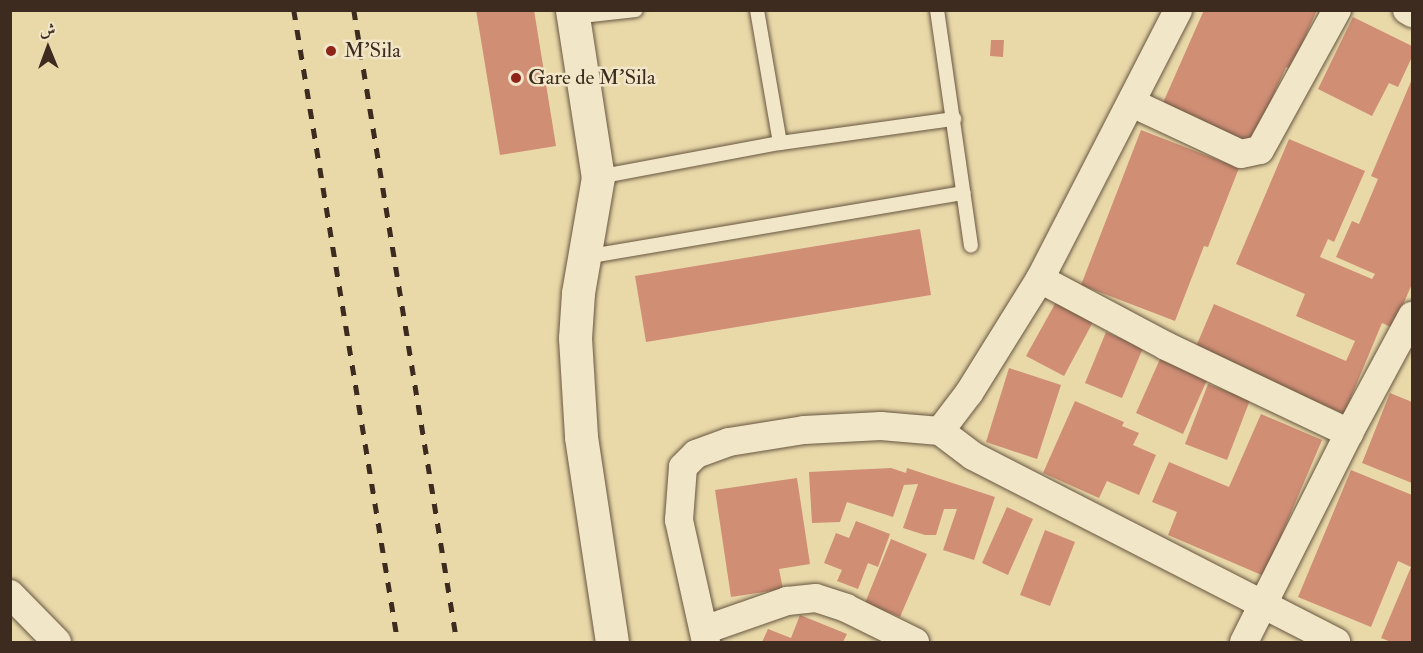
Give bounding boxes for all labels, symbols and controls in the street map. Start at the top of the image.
north arrow [18,18,78,78]
text: ش [40,20,56,40]
place label: M'Sila [344,38,401,64]
marker: M'Sila [322,42,340,60]
place label: Gare de M'Sila [528,65,656,91]
marker: Gare de M'Sila [509,71,523,85]

